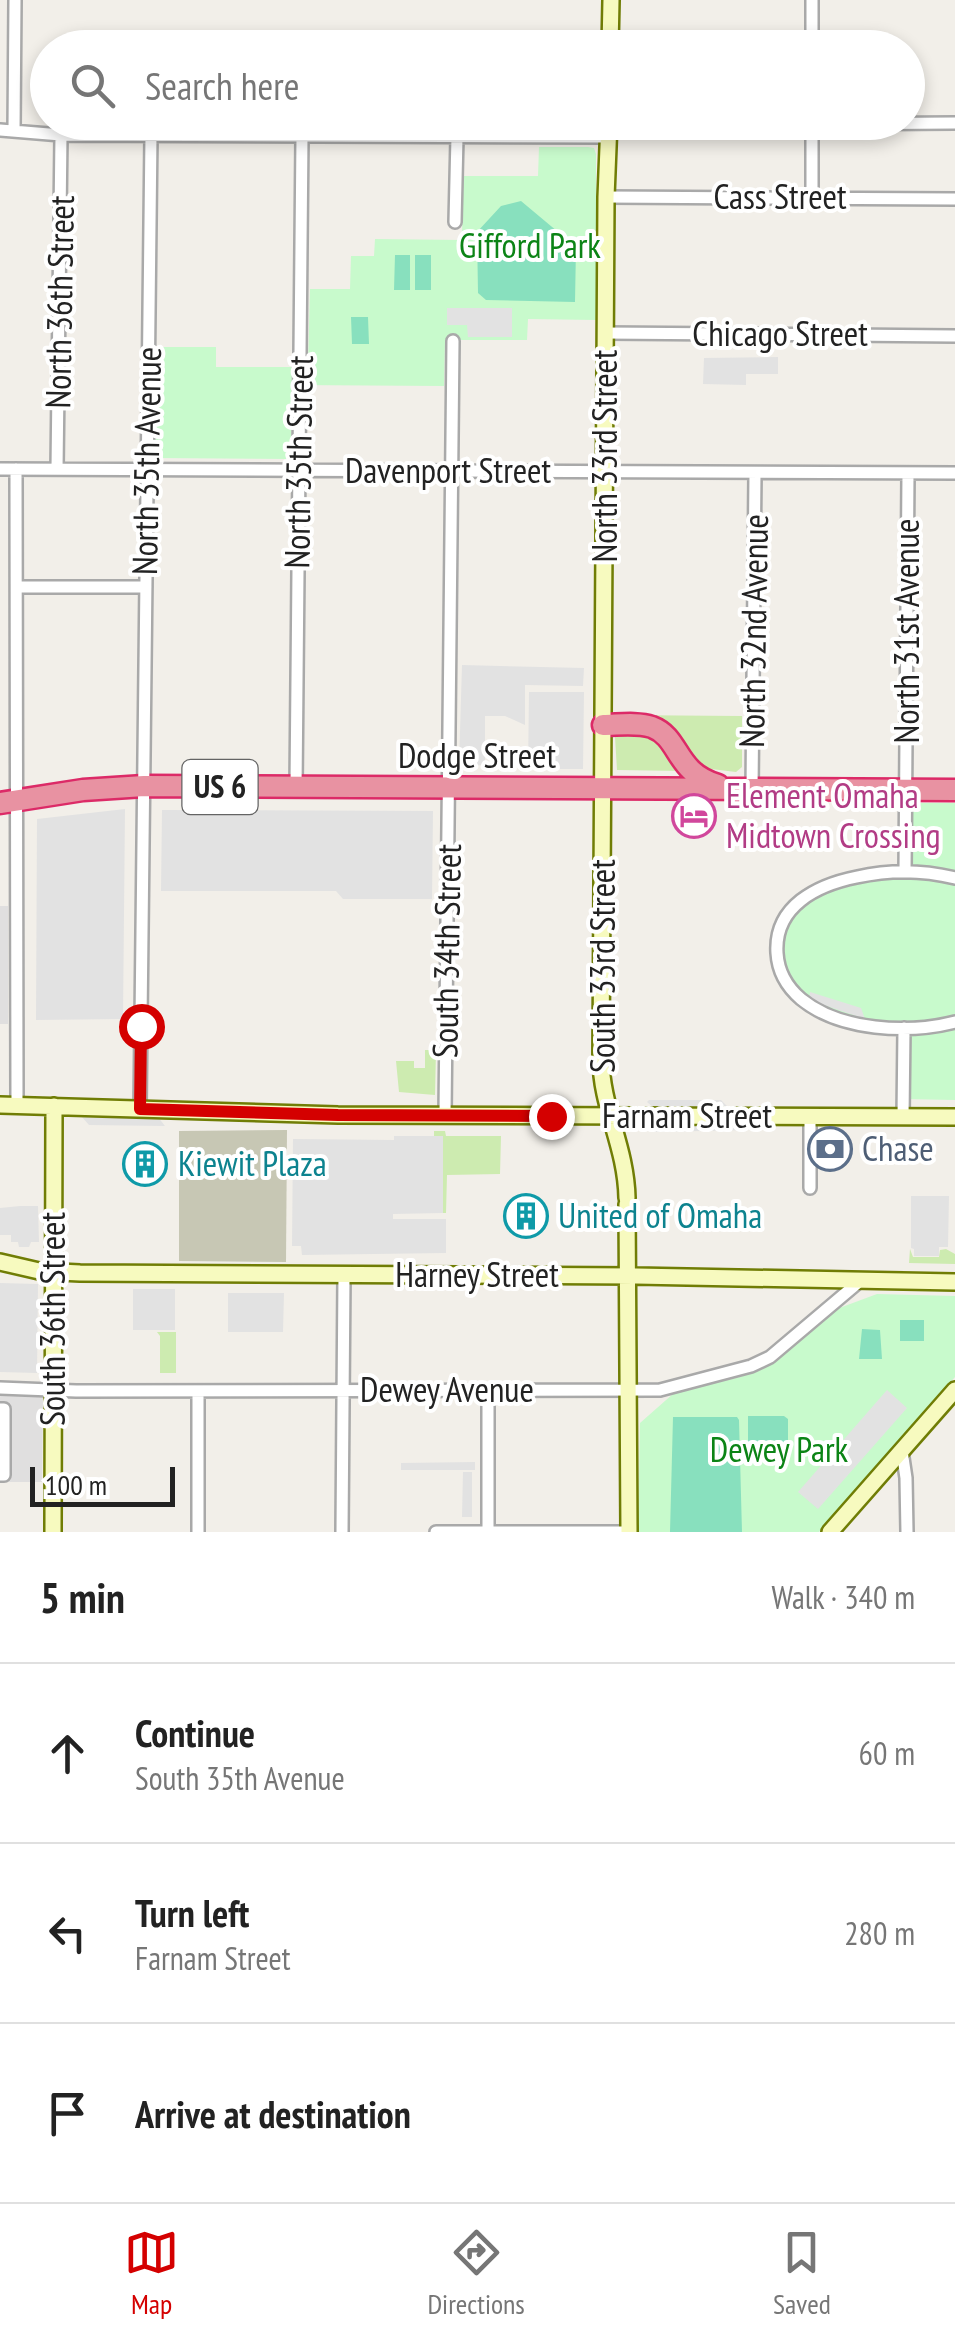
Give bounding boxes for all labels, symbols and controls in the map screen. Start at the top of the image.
search box [30,30,925,140]
icon: search [65,58,120,113]
text: Search here [145,61,299,110]
street label: Cass Street [713,173,847,219]
street label: North 36th Street [34,195,84,409]
park label: Gifford Park [459,222,601,268]
street label: Chicago Street [692,310,868,356]
street label: North 35th Avenue [121,346,171,576]
street label: North 33rd Street [581,349,627,562]
street label: North 35th Street [273,355,323,569]
street label: Davenport Street [345,447,551,493]
street label: North 32nd Avenue [728,514,778,748]
street label: North 31st Avenue [883,519,929,743]
street label: Dodge Street [398,732,556,778]
road number: US 6 [182,760,258,814]
place label: Element Omaha Midtown Crossing [726,772,941,858]
hotel icon: Element Omaha Midtown Crossing [671,793,717,839]
street label: South 34th Street [421,843,471,1058]
street label: South 33rd Street [579,859,625,1073]
route start [119,1004,165,1050]
street label: Farnam Street [602,1092,772,1138]
route end [529,1094,575,1140]
place label: Chase [862,1125,934,1171]
bank icon: Chase [807,1126,853,1172]
place label: Kiewit Plaza [178,1140,327,1186]
building icon: Kiewit Plaza [122,1141,168,1187]
place label: United of Omaha [558,1192,762,1238]
building icon: United of Omaha [503,1193,549,1239]
street label: South 36th Street [29,1212,75,1426]
street label: Harney Street [395,1251,559,1297]
street label: Dewey Avenue [360,1366,534,1412]
park label: Dewey Park [710,1426,849,1472]
scale bar [30,1462,175,1506]
text: 100 m [45,1466,107,1503]
text: 5 min [40,1570,125,1625]
text: Walk · 340 m [771,1576,915,1618]
text: Continue [135,1708,255,1757]
icon: ahead [40,1726,95,1781]
text: 60 m [859,1732,915,1774]
text: South 35th Avenue [135,1757,345,1799]
text: Turn left [135,1888,249,1937]
icon: left [40,1906,95,1961]
text: 280 m [844,1912,915,1954]
text: Farnam Street [135,1937,291,1979]
icon: arrive [40,2086,95,2141]
text: Arrive at destination [135,2089,411,2138]
tab: Map [124,2225,179,2322]
tab: Directions [427,2225,525,2322]
tab: Saved [773,2225,831,2322]

